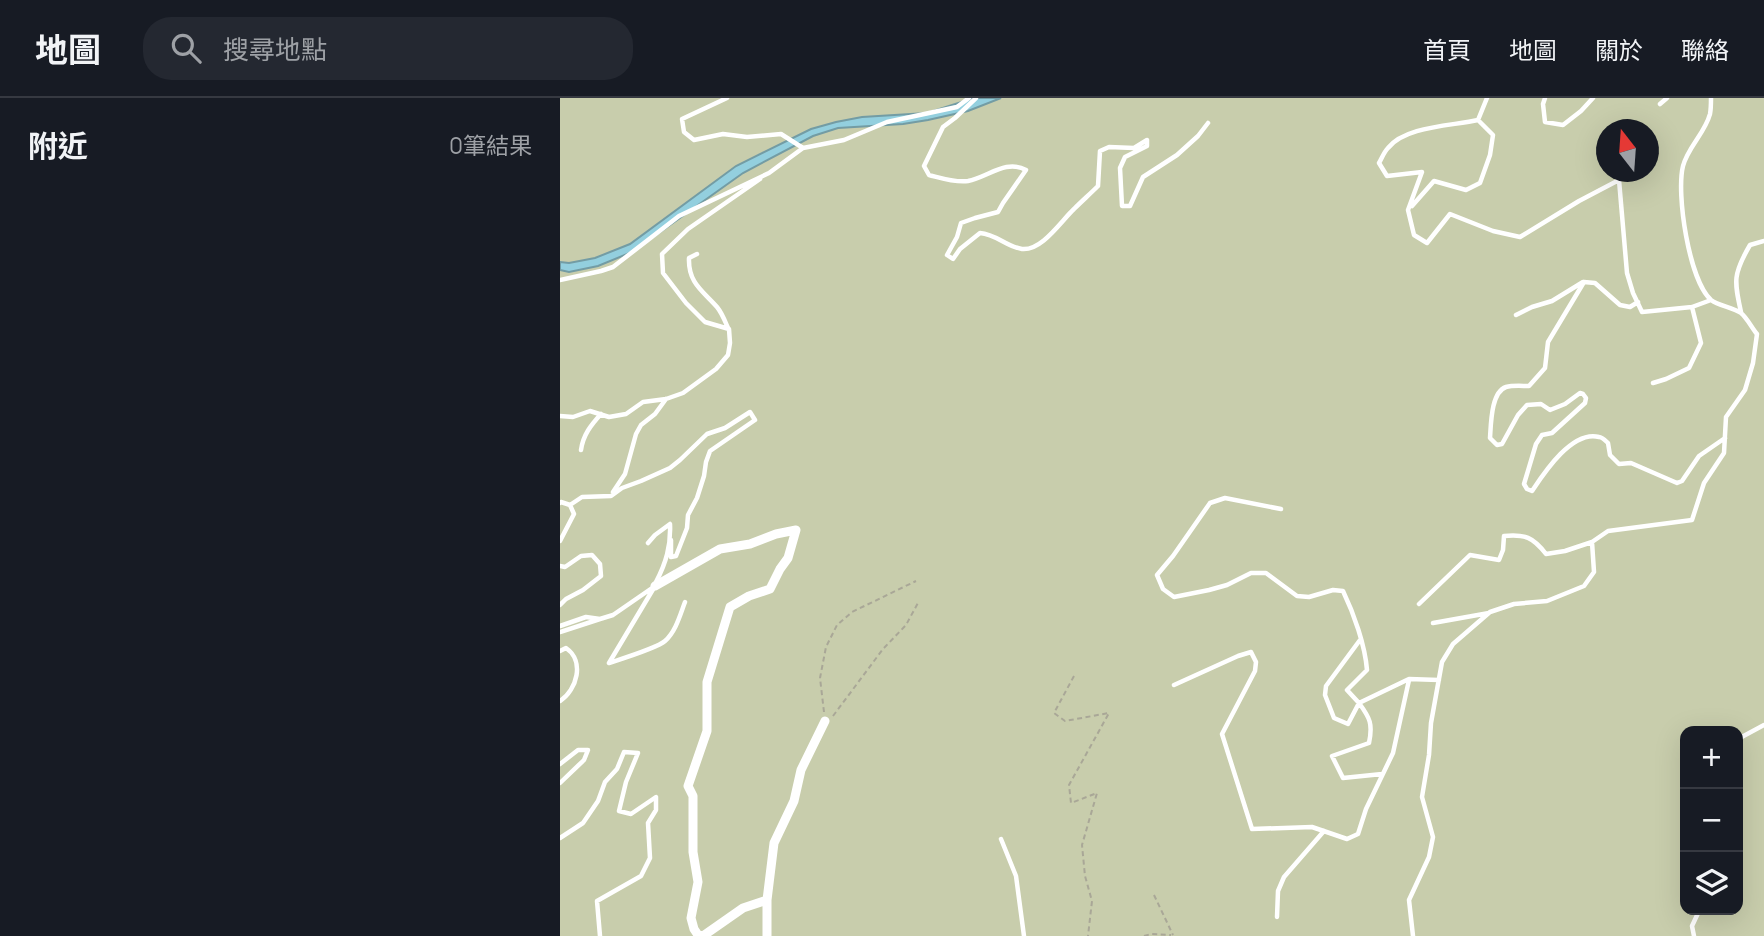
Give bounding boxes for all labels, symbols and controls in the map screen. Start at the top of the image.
search box [143,17,633,80]
text: 地圖 [35,27,101,72]
icon: search [167,29,205,67]
text: 搜尋地點 [223,31,327,67]
text: 首頁 [1423,33,1471,66]
text: 地圖 [1509,33,1557,66]
text: 關於 [1595,33,1643,66]
text: 聯絡 [1681,33,1729,66]
north arrow [1596,119,1659,182]
text: 附近 [28,125,88,166]
text: 0筆結果 [449,129,532,161]
map controls [1680,726,1743,915]
button: + [1680,726,1743,789]
button: − [1680,789,1743,852]
button: layers [1680,852,1743,915]

